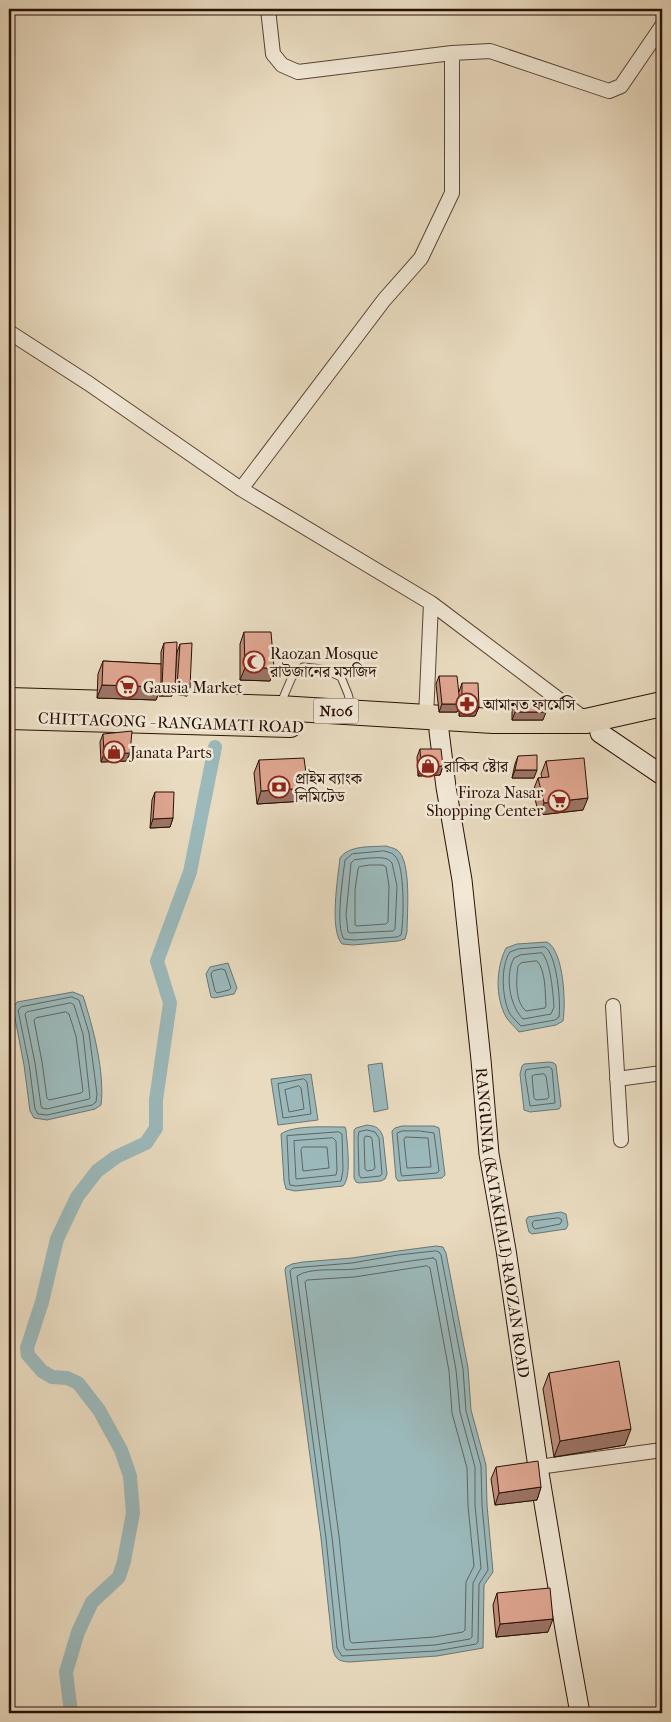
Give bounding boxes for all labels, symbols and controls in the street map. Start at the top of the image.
place label: Raozan Mosque রাউজানের মসজিদ [269,644,378,681]
mosque icon: Raozan Mosque রাউজানের মসজিদ [242,650,266,674]
supermarket icon: Gausia Market [115,675,139,699]
place label: Gausia Market [143,678,243,697]
pharmacy icon: আমানত ফার্মেসি [455,692,479,716]
place label: আমানত ফার্মেসি [482,695,576,714]
road number: N106 [314,698,358,724]
street label: CHITTAGONG - RANGAMATI ROAD [38,708,304,737]
shop icon: Janata Parts [102,740,126,764]
place label: Janata Parts [128,743,212,762]
shop icon: রাকিব ষ্টোর [416,754,440,778]
place label: রাকিব ষ্টোর [443,757,509,776]
place label: প্রাইম ব্যাংক লিমিটেড [294,768,363,806]
bank icon: প্রাইম ব্যাংক লিমিটেড [267,775,291,799]
place label: Firoza Nasar Shopping Center [426,783,543,820]
supermarket icon: Firoza Nasar Shopping Center [547,789,571,813]
street label: RANGUNIA (KATAKHALI)-RAOZAN ROAD [472,1067,534,1379]

